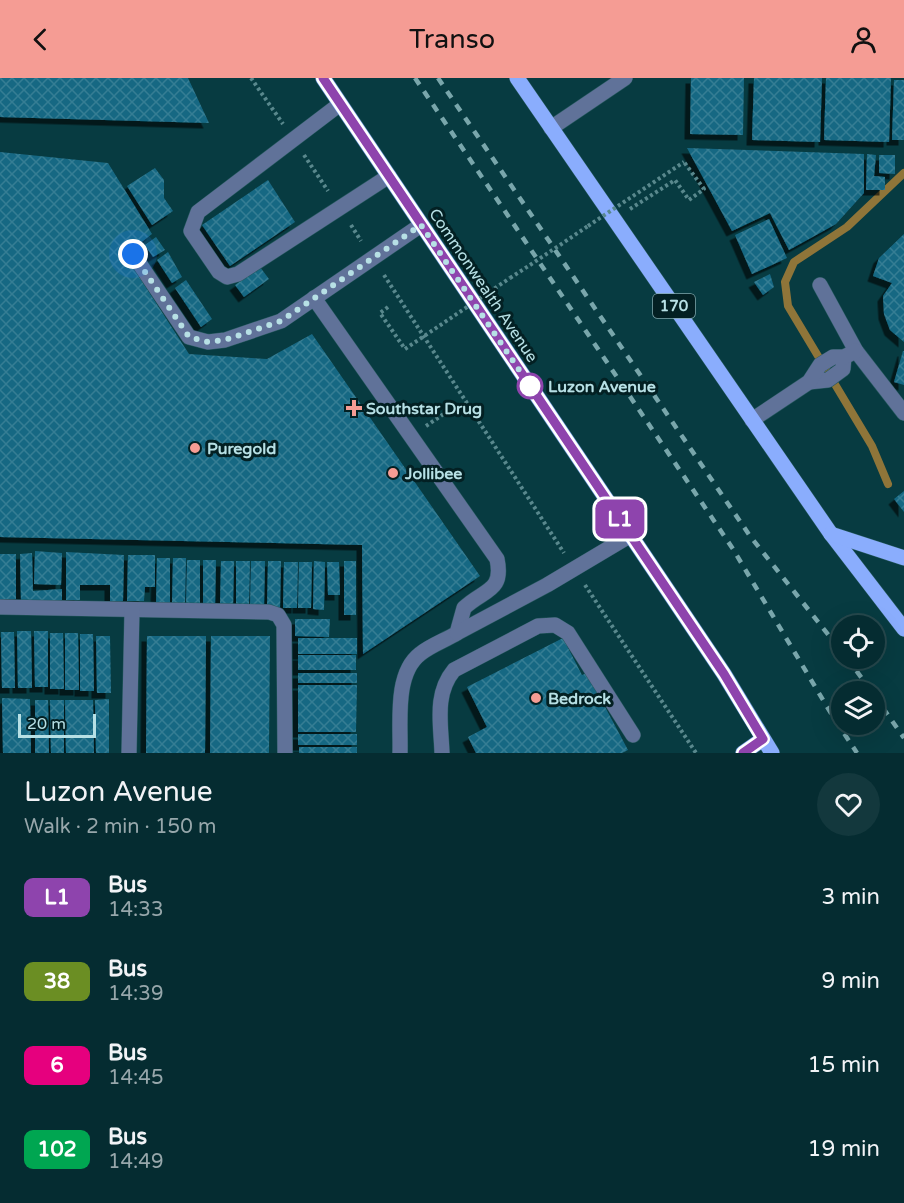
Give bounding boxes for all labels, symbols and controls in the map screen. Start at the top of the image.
icon: back [24,23,57,56]
text: Transo [409,23,495,56]
icon: person [847,23,880,56]
street label: Commonwealth Avenue [424,205,542,366]
your location [118,239,148,269]
road number: 170 [653,294,695,318]
marker: Luzon Avenue [517,373,543,399]
place label: Luzon Avenue [548,377,656,397]
place label: Southstar Drug [366,399,482,419]
marker: Southstar Drug [347,401,361,415]
place label: Puregold [207,439,276,459]
marker: Puregold [188,441,202,455]
place label: Jollibee [404,464,462,484]
marker: Jollibee [386,466,400,480]
line badge: L1 [593,500,647,538]
text: L1 [607,507,633,532]
map controls [831,615,885,735]
button: locate [831,615,885,669]
button: layers [831,681,885,735]
place label: Bedrock [548,689,611,709]
marker: Bedrock [529,691,543,705]
scale bar [18,711,96,738]
text: 20 m [27,714,66,734]
button: heart [817,773,880,836]
text: Luzon Avenue [24,775,213,809]
text: Walk · 2 min · 150 m [24,815,216,839]
text: Bus [108,872,147,898]
text: 3 min [821,884,880,910]
text: L1 [44,885,70,910]
text: 14:33 [108,898,163,922]
text: Bus [108,956,147,982]
text: 9 min [821,968,880,994]
text: 38 [44,969,70,994]
text: 14:39 [108,982,163,1006]
text: Bus [108,1040,147,1066]
text: 15 min [808,1052,880,1078]
text: 6 [50,1053,64,1078]
text: 14:45 [108,1066,163,1090]
text: Bus [108,1124,147,1150]
text: 19 min [808,1136,880,1162]
text: 102 [37,1137,77,1162]
text: 14:49 [108,1150,163,1174]

